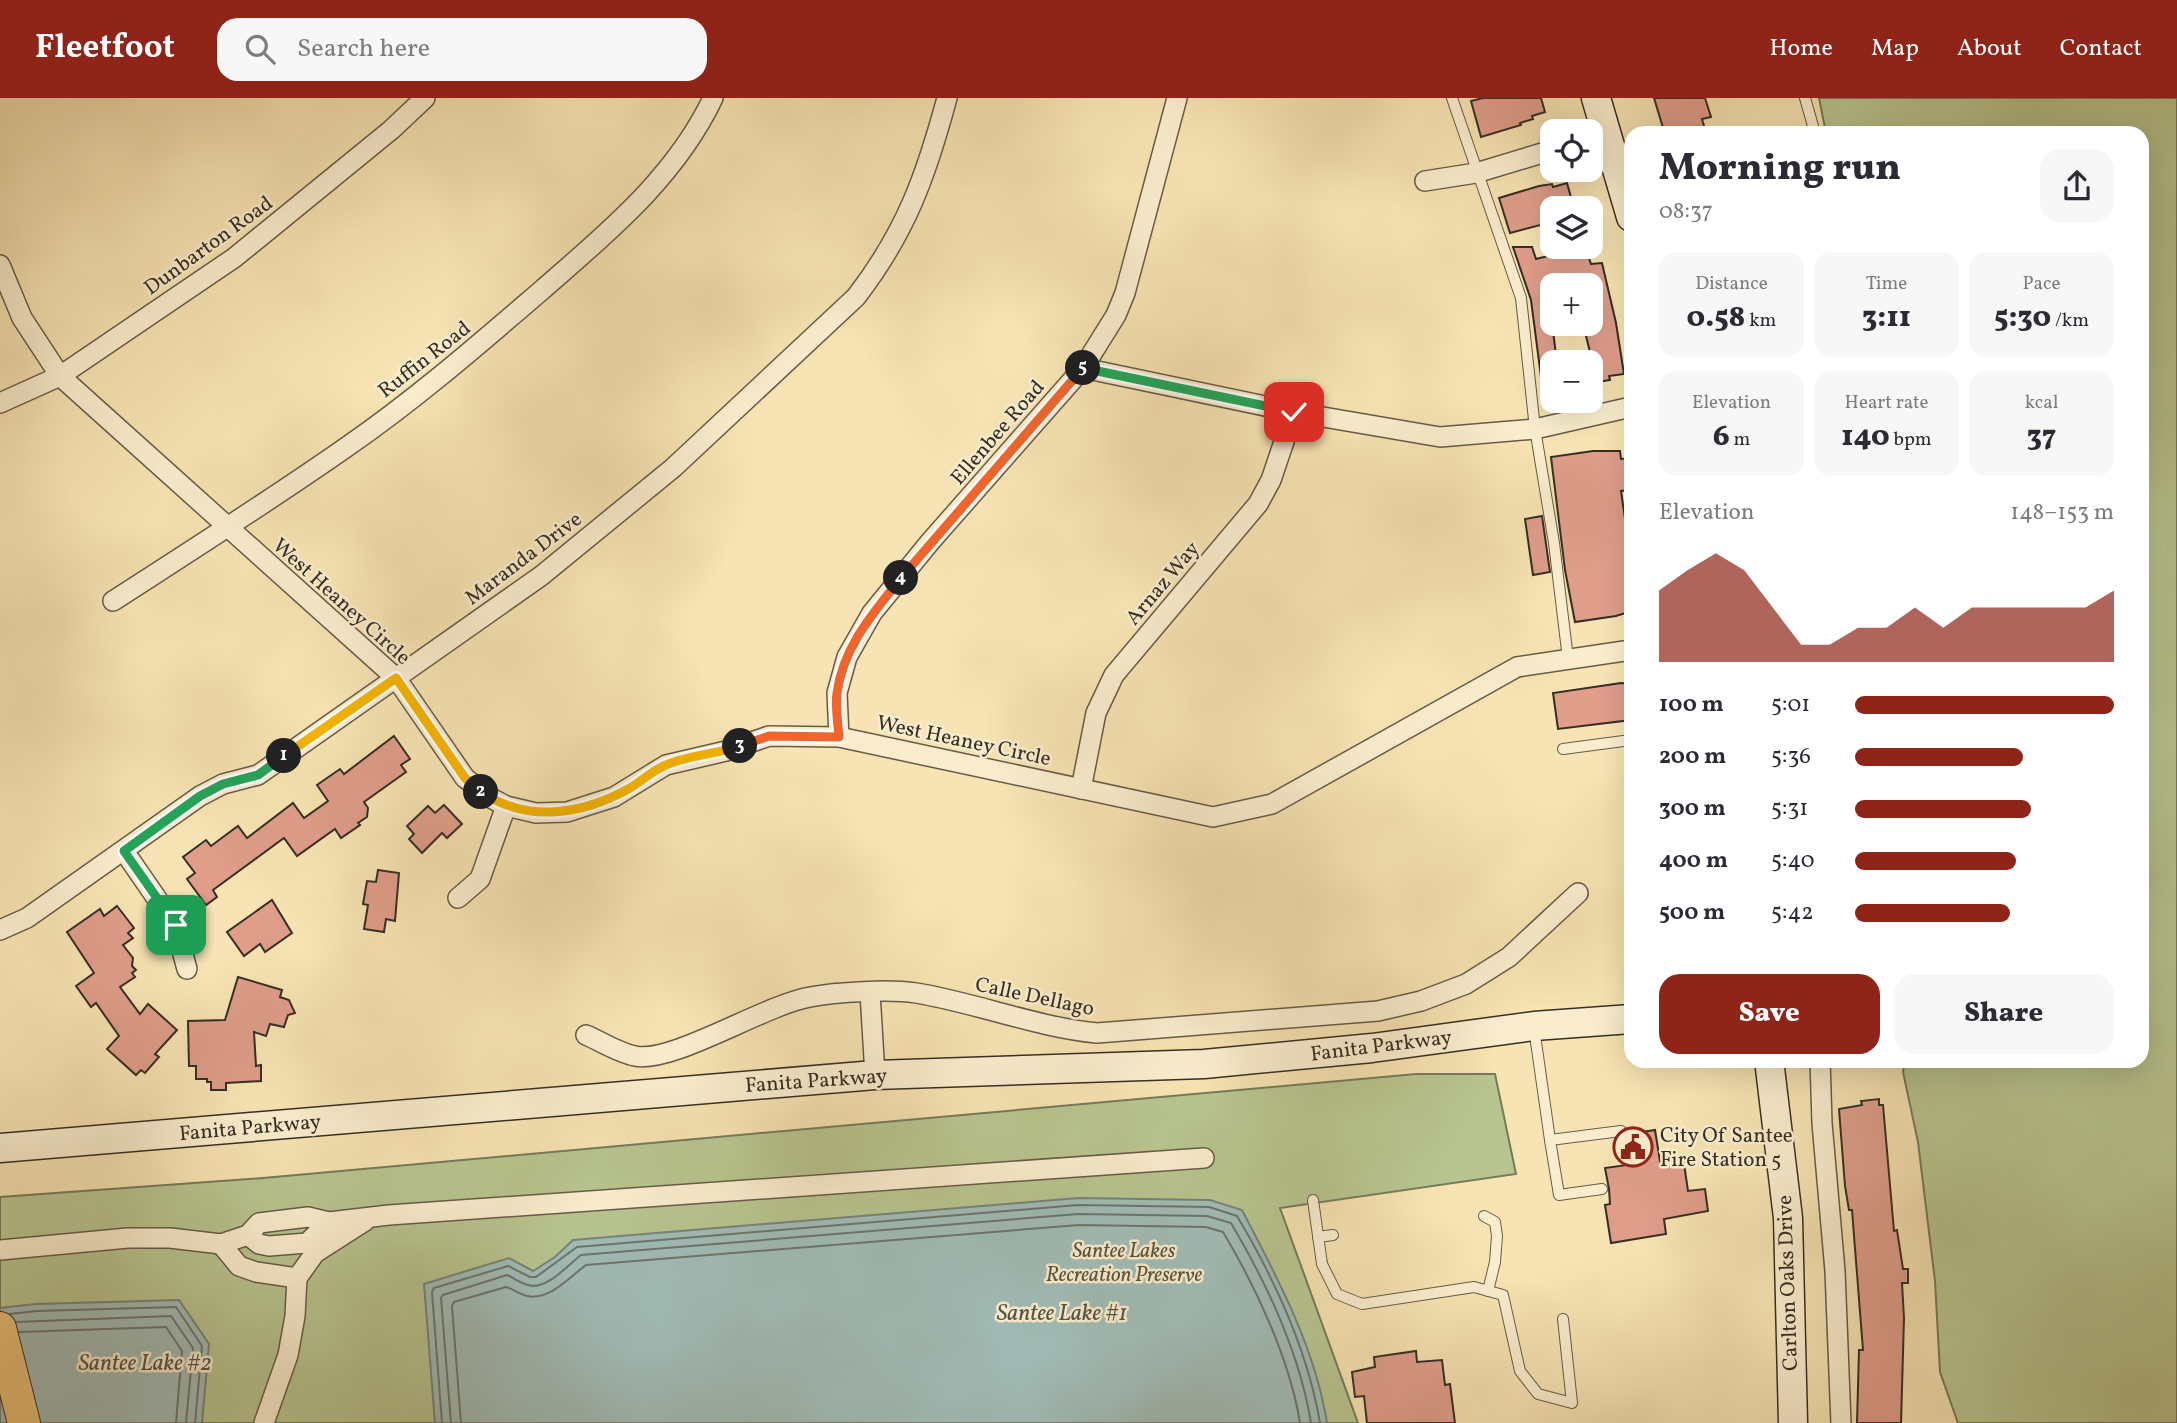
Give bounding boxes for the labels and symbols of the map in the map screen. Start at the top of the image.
street label: Dunbarton Road [138,190,279,303]
street label: Ruffin Road [373,315,477,406]
pin: 5 [1066,350,1100,386]
street label: Ellenbee Road [944,374,1052,492]
pin [1264,382,1324,442]
street label: Maranda Drive [459,506,588,613]
street label: West Heaney Circle [265,532,417,672]
street label: Arnaz Way [1119,535,1207,632]
pin: 4 [884,560,918,596]
street label: West Heaney Circle [874,709,1053,774]
pin: 3 [722,728,758,764]
pin: 1 [266,738,302,774]
pin: 2 [463,774,498,810]
pin [146,895,206,955]
street label: Calle Dellago [972,971,1097,1024]
street label: Fanita Parkway [1309,1023,1454,1070]
street label: Fanita Parkway [744,1062,889,1101]
street label: Fanita Parkway [178,1108,323,1149]
place label: City Of Santee Fire Station 5 [1660,1122,1793,1175]
public building icon: City Of Santee Fire Station 5 [1612,1126,1654,1168]
street label: Carlton Oaks Drive [1771,1194,1806,1371]
park label: Santee Lakes Recreation Preserve [1046,1237,1203,1290]
water label: Santee Lake #1 [997,1298,1128,1330]
water label: Santee Lake #2 [78,1348,212,1380]

